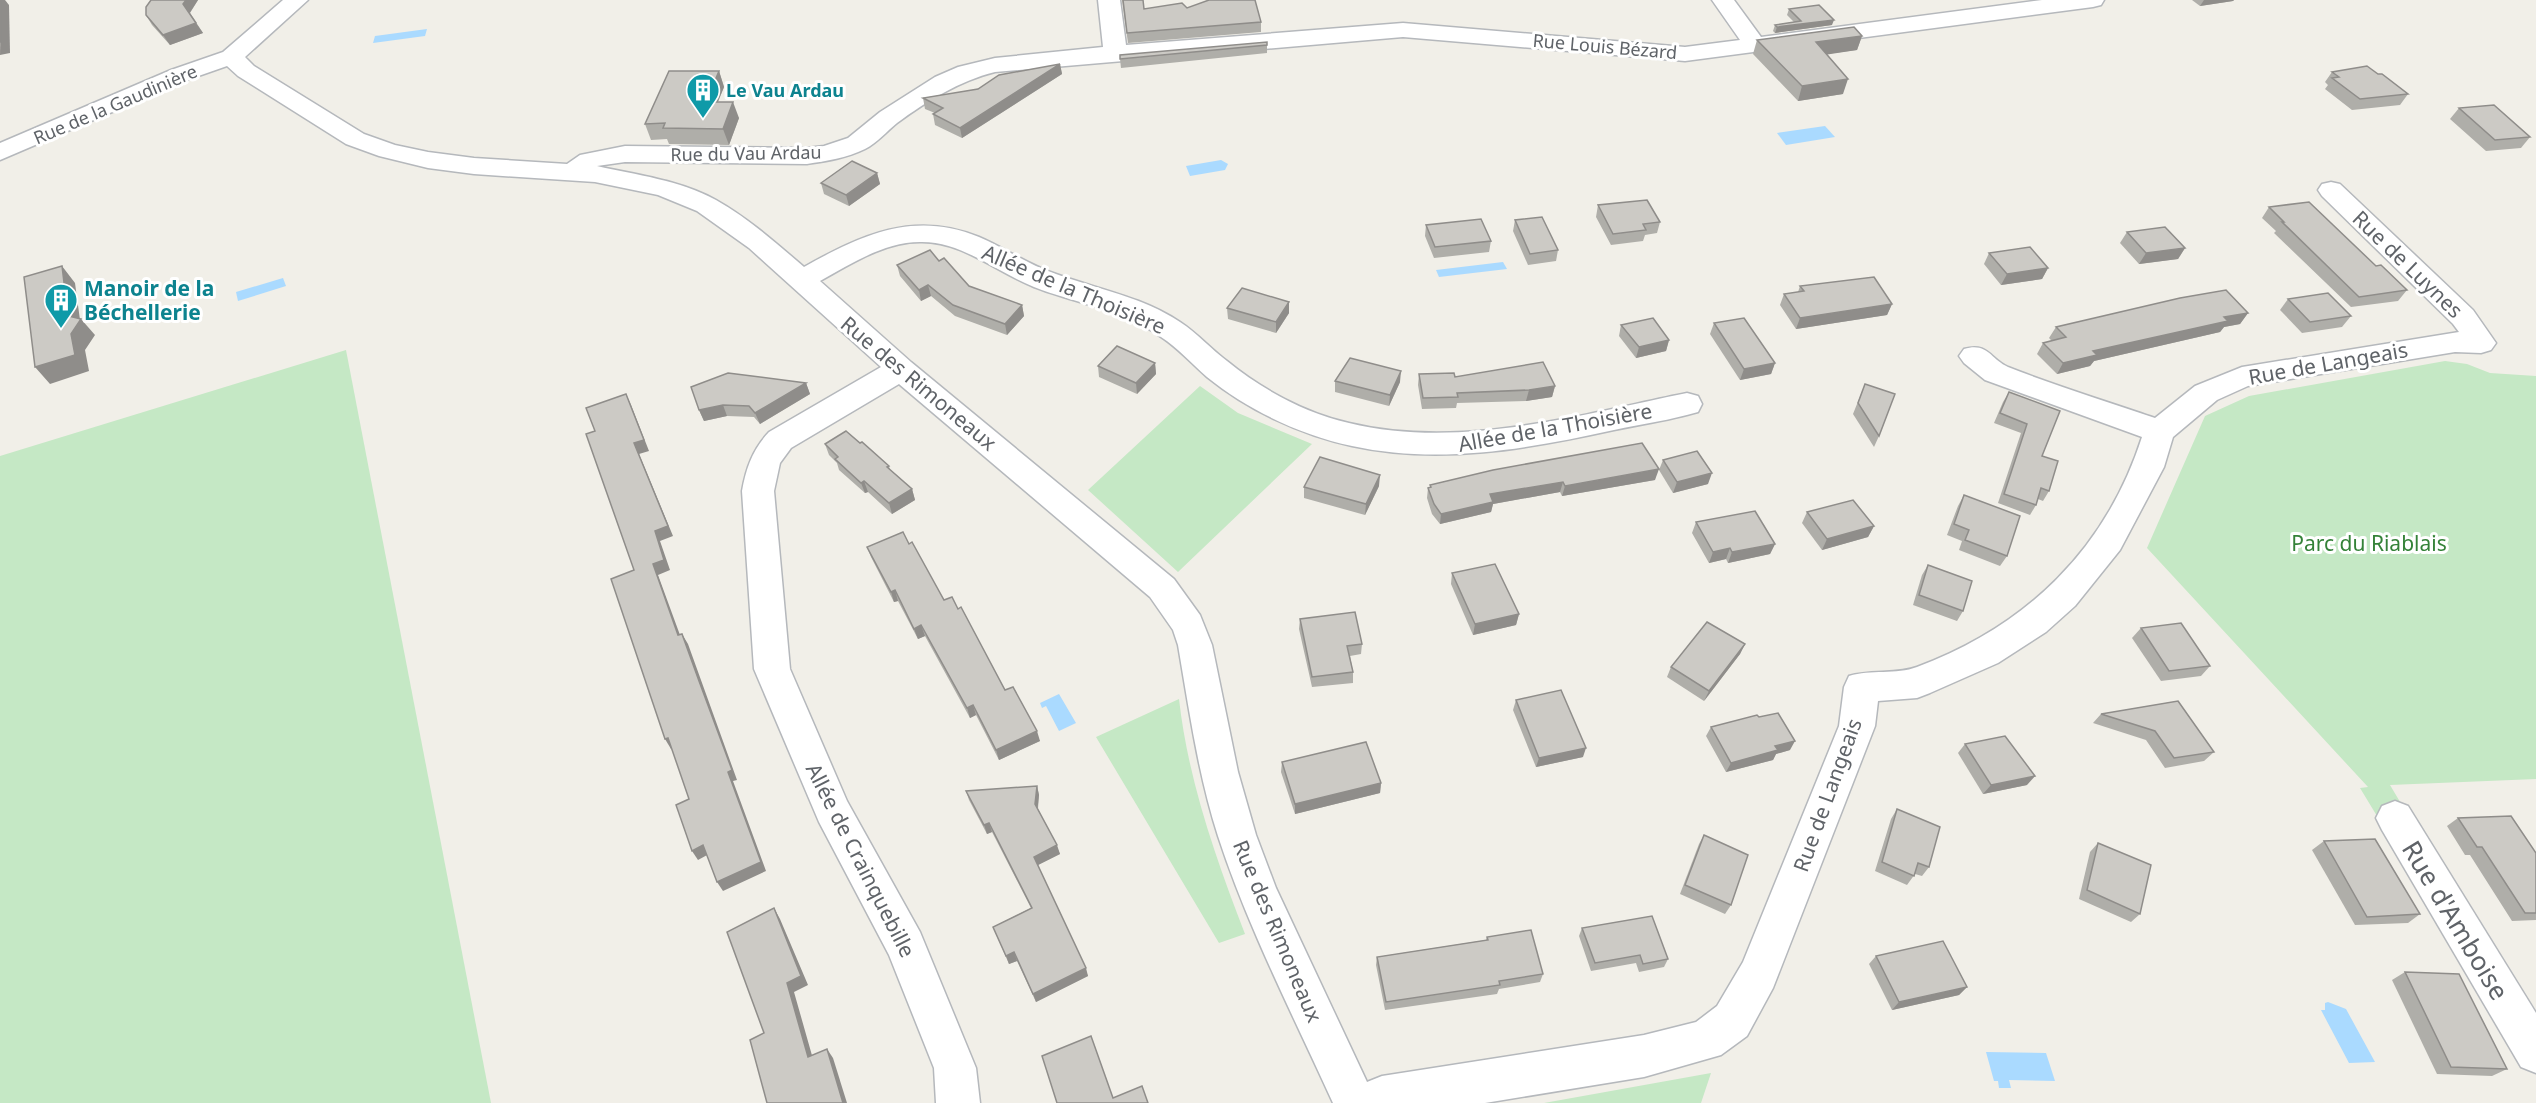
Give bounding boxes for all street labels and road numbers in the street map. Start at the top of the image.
street label: Rue Louis Bézard [1532,28,1678,64]
street label: Rue de la Gaudinière [29,59,201,149]
street label: Rue du Vau Ardau [670,140,822,166]
street label: Rue de Luynes [2347,204,2469,324]
street label: Allée de la Thoisière [978,238,1170,340]
street label: Rue des Rimoneaux [835,310,1003,456]
street label: Rue de Langeais [2246,335,2410,391]
street label: Allée de la Thoisière [1456,396,1654,458]
street label: Rue de Langeais [1786,714,1868,876]
street label: Allée de Crainquebille [800,758,922,962]
street label: Rue d'Amboise [2394,834,2518,1006]
street label: Rue des Rimoneaux [1227,836,1329,1026]

